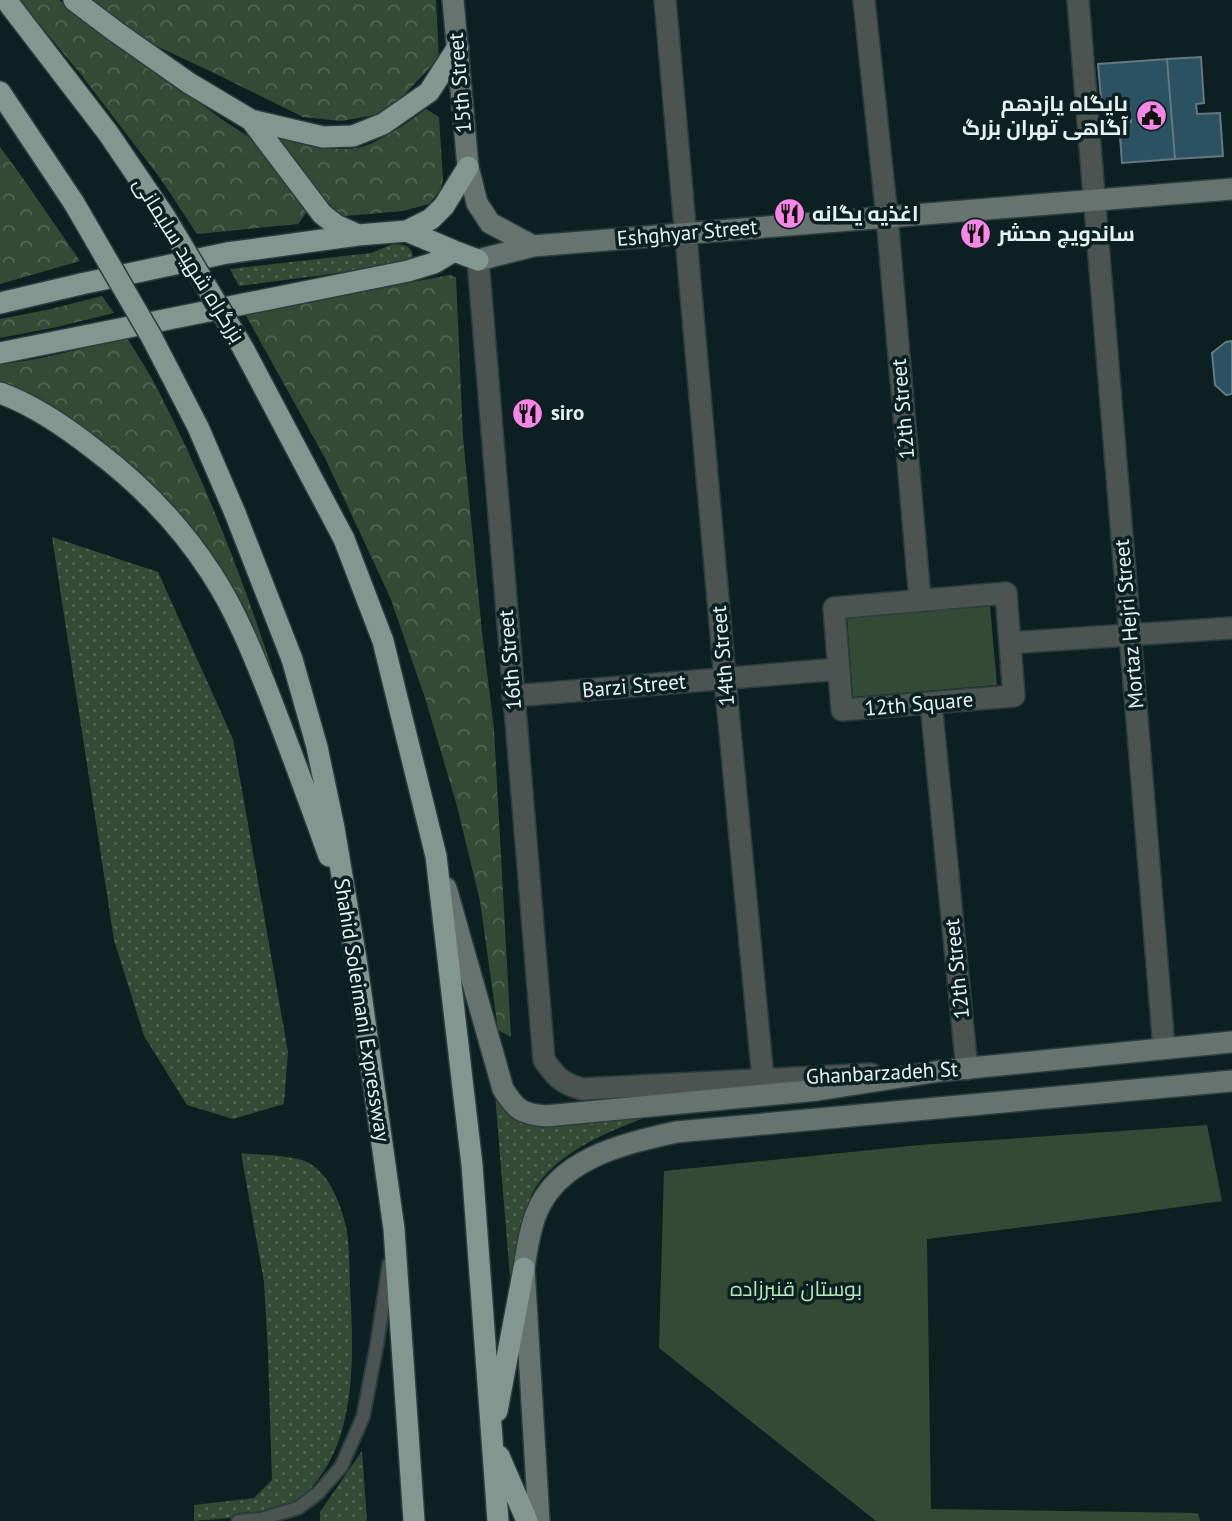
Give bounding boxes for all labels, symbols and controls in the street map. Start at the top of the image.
street label: 15th Street [442,32,477,134]
place label: پایگاه یازدهم آگاهی تهران بزرگ [962,90,1128,141]
public building icon: پایگاه یازدهم آگاهی تهران بزرگ [1134,99,1168,133]
street label: بزرگراه شهید سلیمانی [128,172,251,348]
restaurant icon: اغذیه یگانه [772,197,806,231]
place label: اغذیه یگانه [812,200,919,227]
street label: Eshghyar Street [616,213,758,252]
restaurant icon: ساندویچ محشر [958,217,992,251]
place label: ساندویچ محشر [997,220,1135,248]
street label: 12th Street [885,358,920,460]
restaurant icon: siro [511,396,545,430]
place label: siro [551,399,584,426]
street label: Mortaz Hejri Street [1108,538,1149,710]
street label: 14th Street [705,605,740,707]
street label: 16th Street [492,609,527,711]
street label: Barzi Street [581,668,687,703]
street label: 12th Square [863,685,974,722]
street label: Shahid Soleimani Expressway [328,876,397,1144]
street label: 12th Street [938,918,975,1021]
street label: Ghanbarzadeh St [805,1055,959,1090]
park label: بوستان قنبرزاده [730,1275,862,1302]

